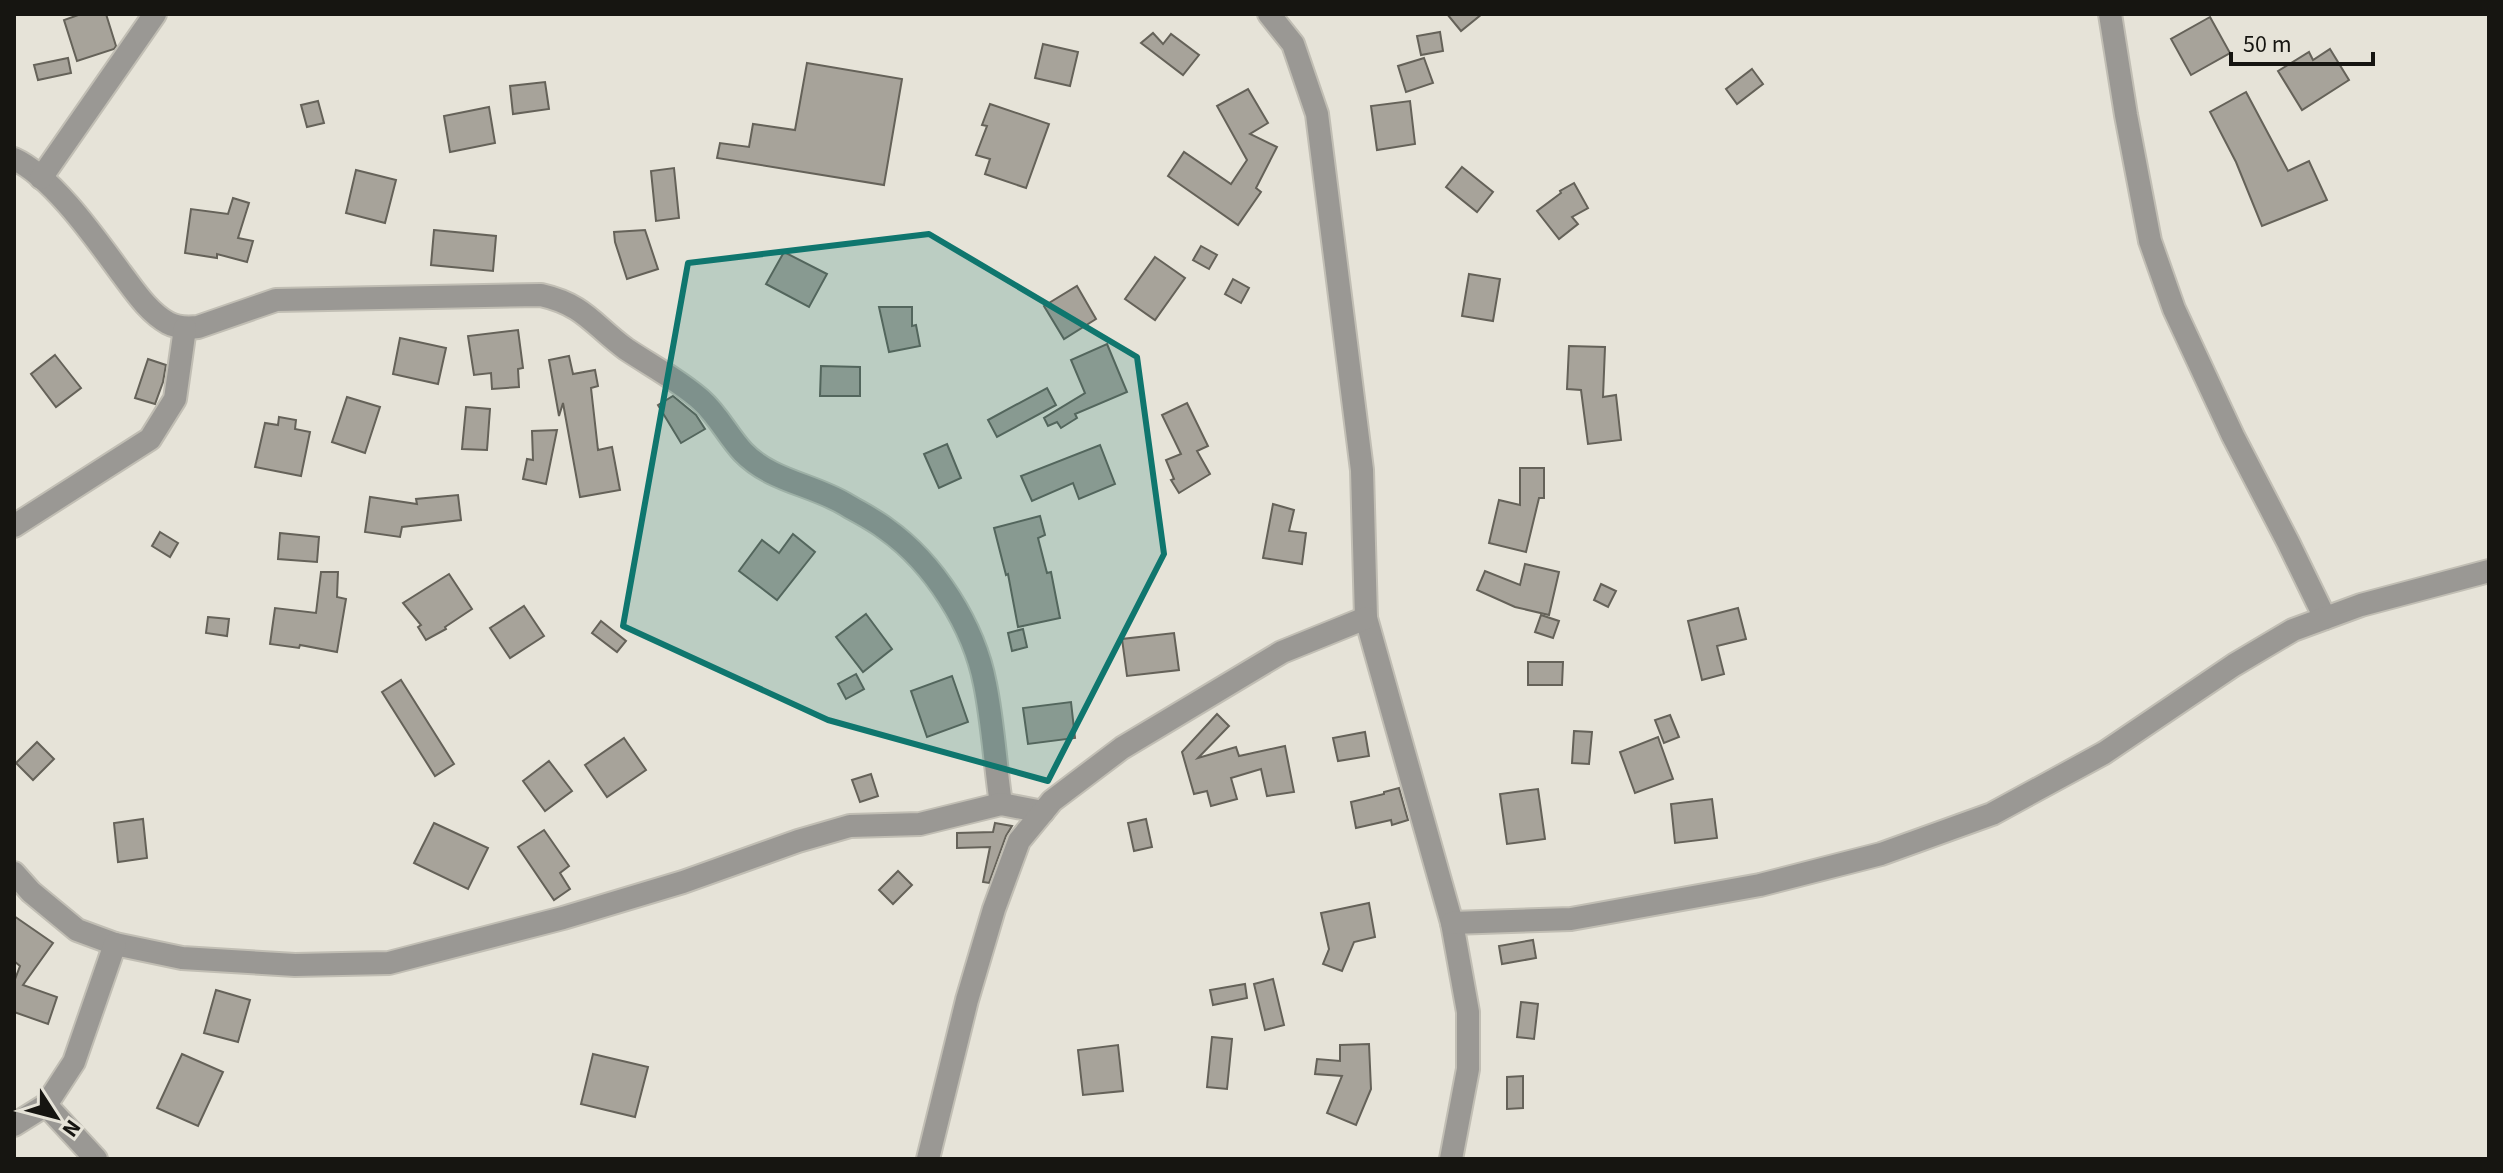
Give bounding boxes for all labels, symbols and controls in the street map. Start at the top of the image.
scale bar [2231,16,2373,66]
text: 50 m [2243,27,2292,62]
north arrow [16,1077,96,1157]
text: N [54,1113,89,1143]

